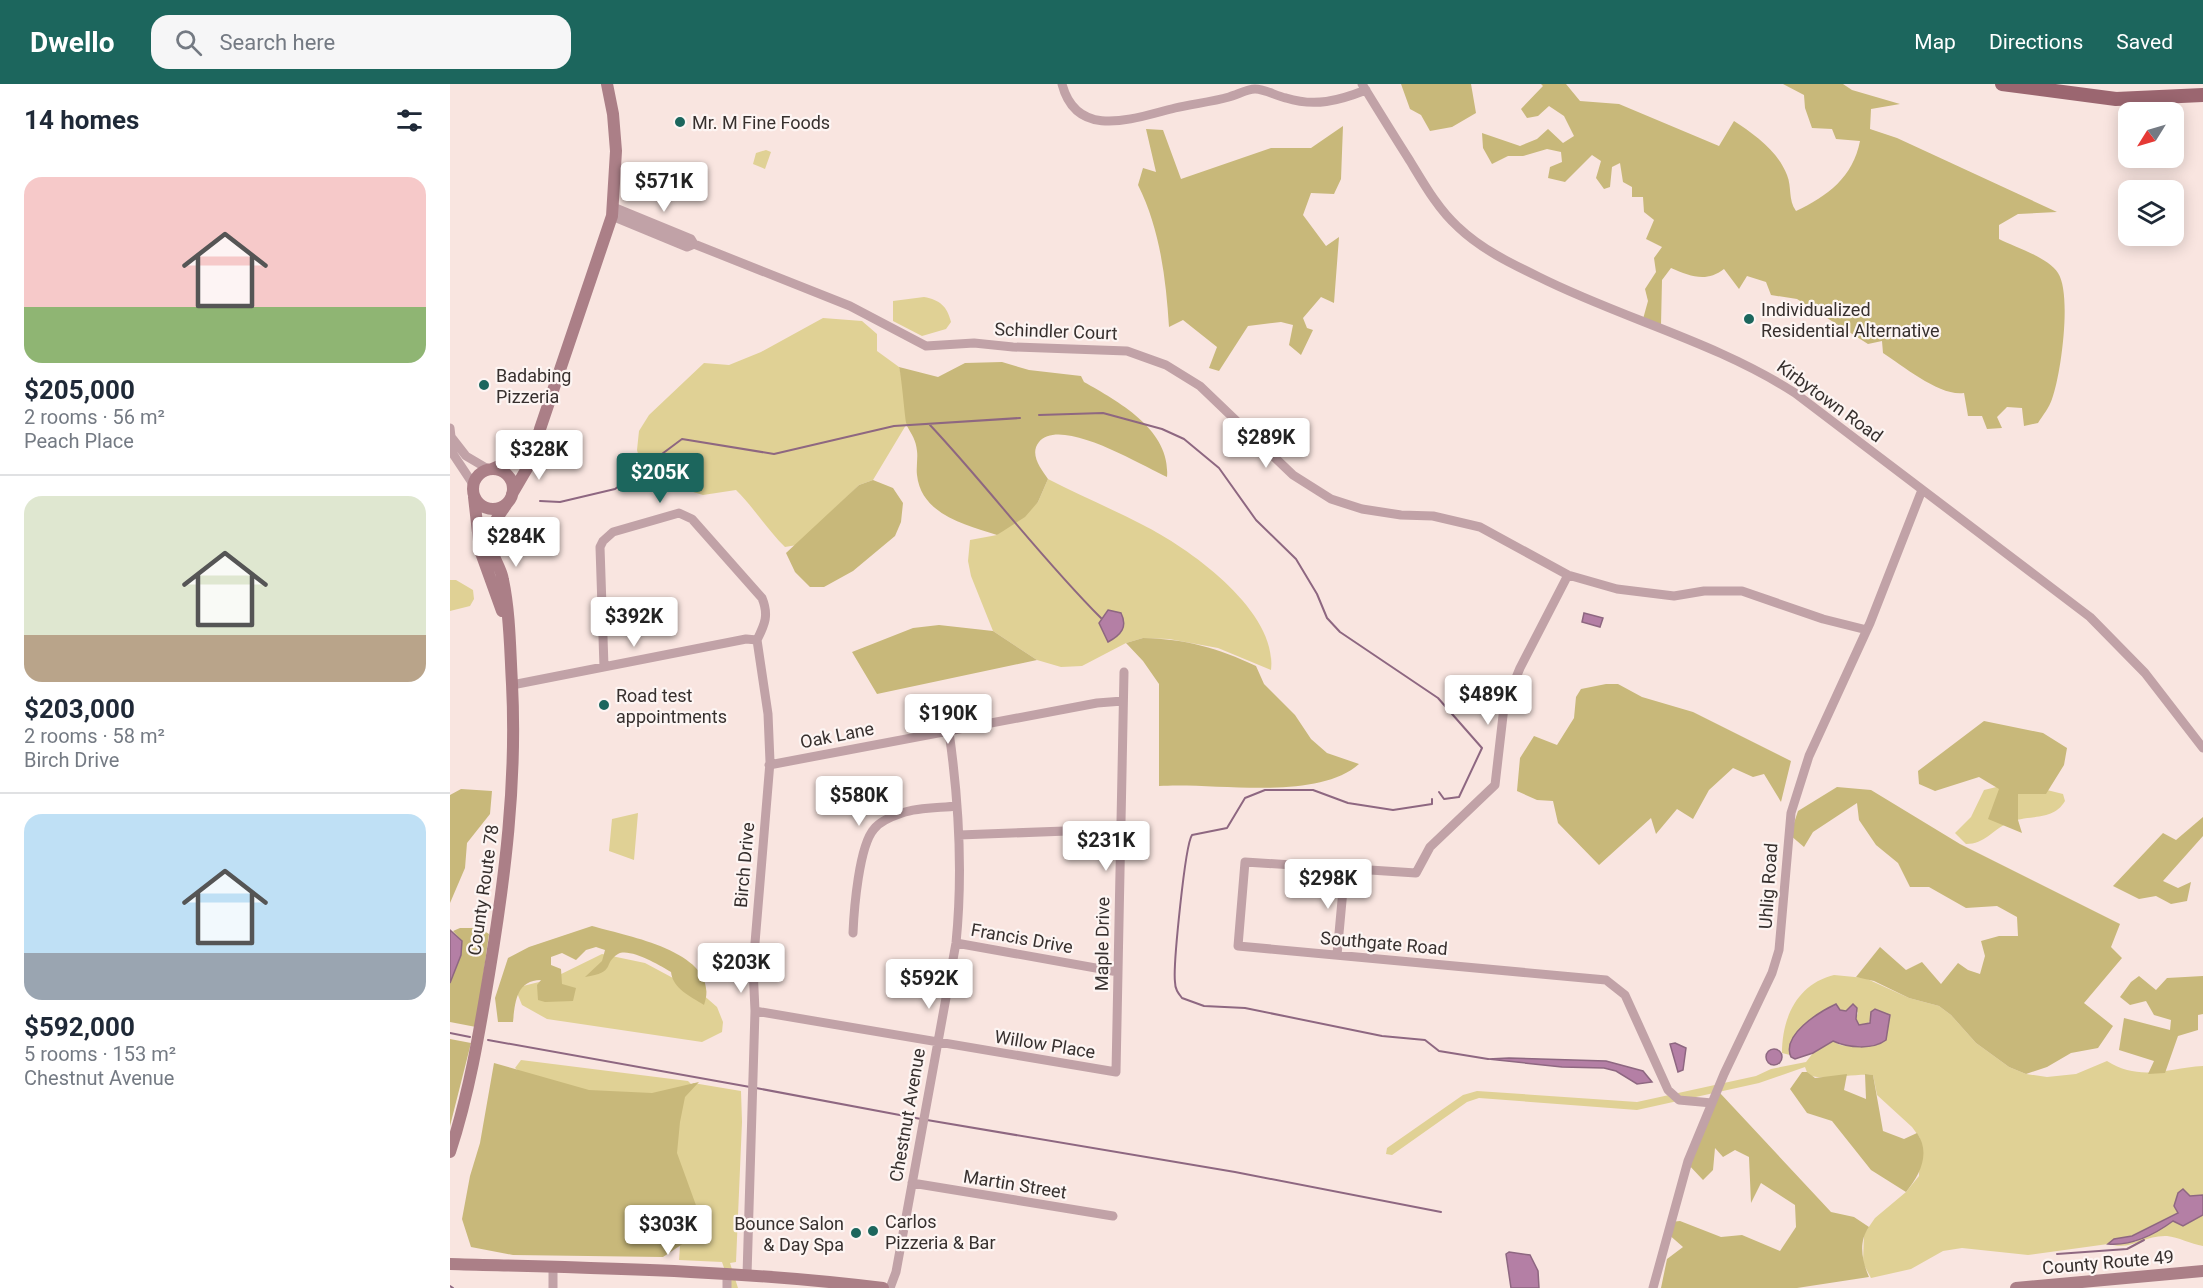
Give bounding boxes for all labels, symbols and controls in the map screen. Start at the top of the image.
search box [151,15,571,69]
text: Dwello [30,26,115,59]
icon: search [172,26,205,59]
text: Search here [220,30,335,55]
text: Map [1914,30,1956,54]
text: Directions [1989,30,2083,54]
text: Saved [2116,30,2173,54]
north arrow [2118,102,2184,168]
map controls [2118,102,2184,246]
icon: filters [393,104,426,137]
text: 14 homes [24,105,139,135]
place label: Mr. M Fine Foods [692,112,830,133]
marker: Mr. M Fine Foods [673,115,687,129]
pin: $571K [622,162,706,213]
text: $571K [635,169,693,193]
button: layers [2118,180,2184,246]
icon: home [171,216,279,324]
place label: Individualized Residential Alternative [1761,299,1940,341]
marker: Individualized Residential Alternative [1742,312,1756,326]
street label: Schindler Court [994,318,1118,344]
street label: Kirbytown Road [1773,356,1887,446]
place label: Badabing Pizzeria [496,365,571,407]
text: $205,000 [24,375,135,405]
marker: Badabing Pizzeria [477,378,491,392]
text: 2 rooms · 56 m² [24,405,165,429]
pin: $289K [1224,418,1308,469]
text: $289K [1237,425,1295,449]
text: Peach Place [24,429,134,453]
pin: $328K [497,430,581,481]
text: $328K [510,437,568,461]
pin: $205K [618,453,702,504]
text: $205K [631,460,689,484]
pin: $284K [474,517,558,568]
text: $284K [487,524,545,548]
icon: home [171,535,279,643]
pin: $392K [592,597,676,648]
text: $392K [605,604,663,628]
pin: $489K [1446,675,1530,726]
text: $489K [1459,682,1517,706]
place label: Road test appointments [616,685,727,727]
text: $203,000 [24,694,135,724]
pin: $190K [906,694,990,745]
marker: Road test appointments [597,698,611,712]
text: $190K [919,701,977,725]
street label: Oak Lane [798,718,876,752]
text: 2 rooms · 58 m² [24,724,165,748]
text: Birch Drive [24,748,119,772]
pin: $580K [817,776,901,827]
text: $580K [830,783,888,807]
street label: Birch Drive [730,821,758,909]
pin: $231K [1064,821,1148,872]
street label: County Route 78 [463,823,503,957]
text: $231K [1077,828,1135,852]
street label: Uhlig Road [1755,842,1781,930]
icon: home [171,853,279,961]
pin: $298K [1286,859,1370,910]
text: $298K [1299,866,1357,890]
street label: Maple Drive [1091,897,1113,991]
street label: Francis Drive [969,919,1075,957]
street label: Southgate Road [1319,927,1449,959]
pin: $203K [699,943,783,994]
text: $203K [712,950,770,974]
pin: $592K [887,959,971,1010]
text: $592K [900,966,958,990]
text: $592,000 [24,1012,135,1042]
street label: Willow Place [993,1026,1097,1062]
text: 5 rooms · 153 m² [24,1042,176,1066]
street label: Chestnut Avenue [885,1046,929,1184]
text: Chestnut Avenue [24,1066,174,1090]
street label: Martin Street [962,1165,1068,1203]
pin: $303K [626,1205,710,1256]
place label: Carlos Pizzeria & Bar [885,1211,996,1253]
text: $303K [639,1212,697,1236]
place label: Bounce Salon & Day Spa [734,1213,844,1255]
marker: Carlos Pizzeria & Bar [866,1224,880,1238]
marker: Bounce Salon & Day Spa [849,1226,863,1240]
street label: County Route 49 [2041,1246,2175,1278]

